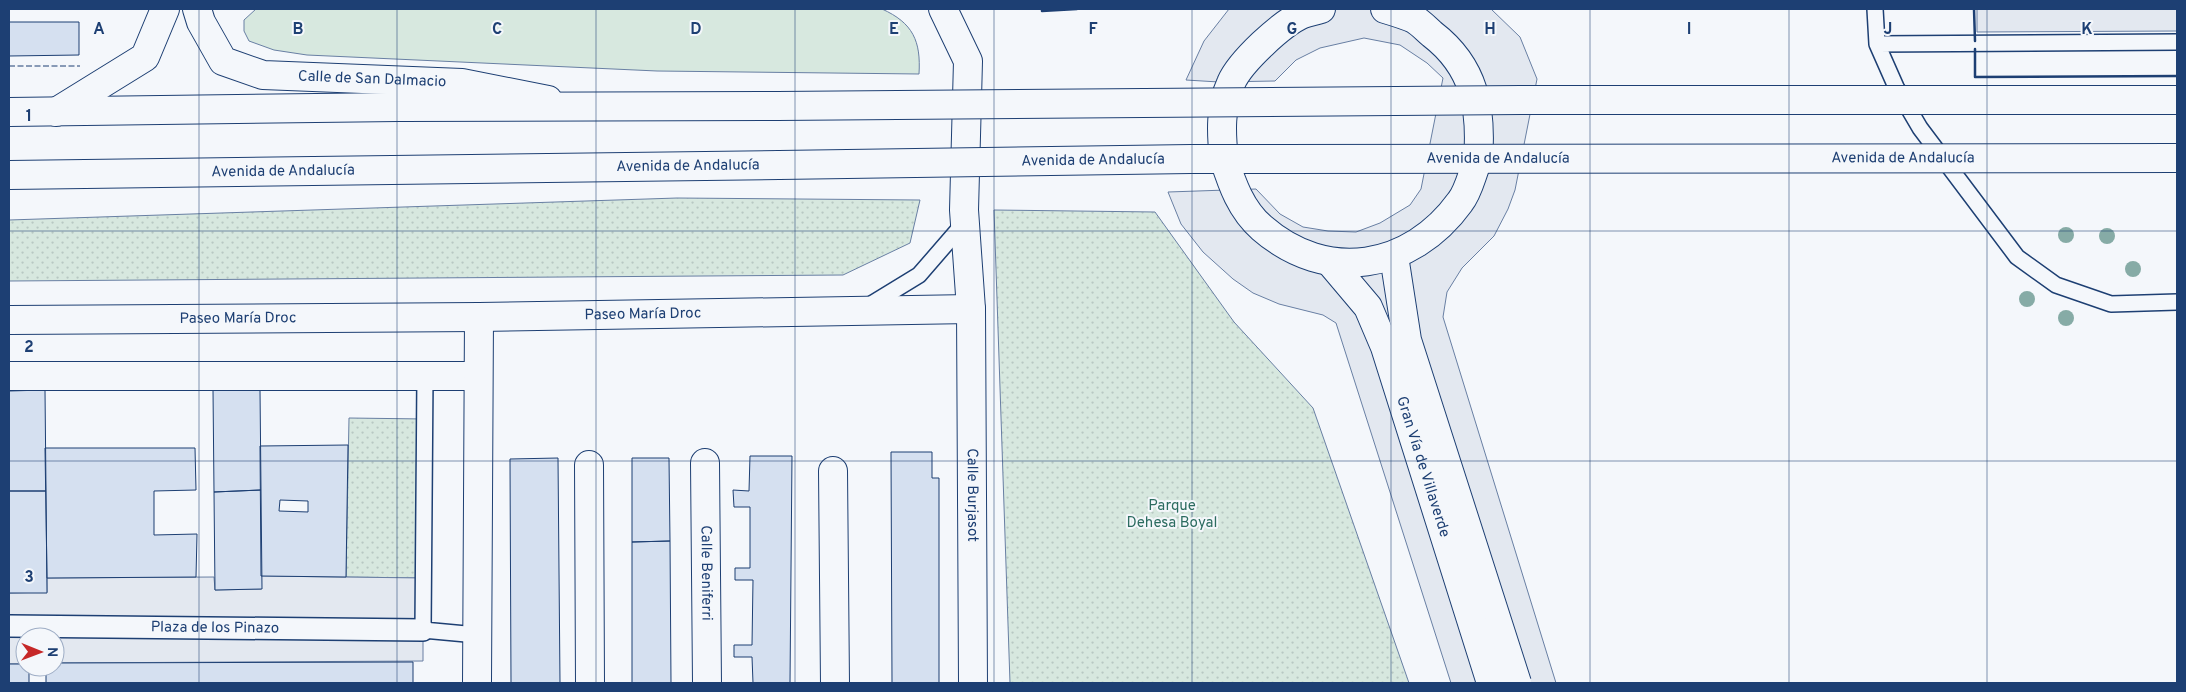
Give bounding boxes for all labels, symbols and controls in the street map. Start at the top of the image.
text: A [93,20,105,40]
text: B [292,20,304,40]
text: C [492,20,502,40]
text: D [690,20,702,40]
text: E [889,20,899,40]
text: F [1088,20,1098,40]
text: G [1287,20,1297,40]
text: H [1484,20,1496,40]
text: I [1687,20,1691,40]
text: J [1884,20,1892,40]
text: K [2081,20,2093,40]
street label: Calle de San Dalmacio [298,67,447,92]
text: 1 [26,107,32,127]
street label: Avenida de Andalucía [1426,149,1570,168]
street label: Avenida de Andalucía [1831,149,1975,168]
street label: Avenida de Andalucía [1021,150,1165,171]
street label: Avenida de Andalucía [616,156,760,177]
street label: Avenida de Andalucía [211,161,355,182]
street label: Paseo María Droc [584,304,702,325]
street label: Paseo María Droc [179,309,296,328]
text: 2 [24,338,34,358]
street label: Gran Vía de Villaverde [1392,394,1454,540]
street label: Calle Burjasot [962,448,982,542]
park label: Parque Dehesa Boyal [1127,497,1217,533]
street label: Calle Beniferri [696,525,716,621]
text: 3 [24,568,34,588]
street label: Plaza de los Pinazo [151,618,279,638]
north arrow [15,627,65,677]
text: N [43,647,60,657]

